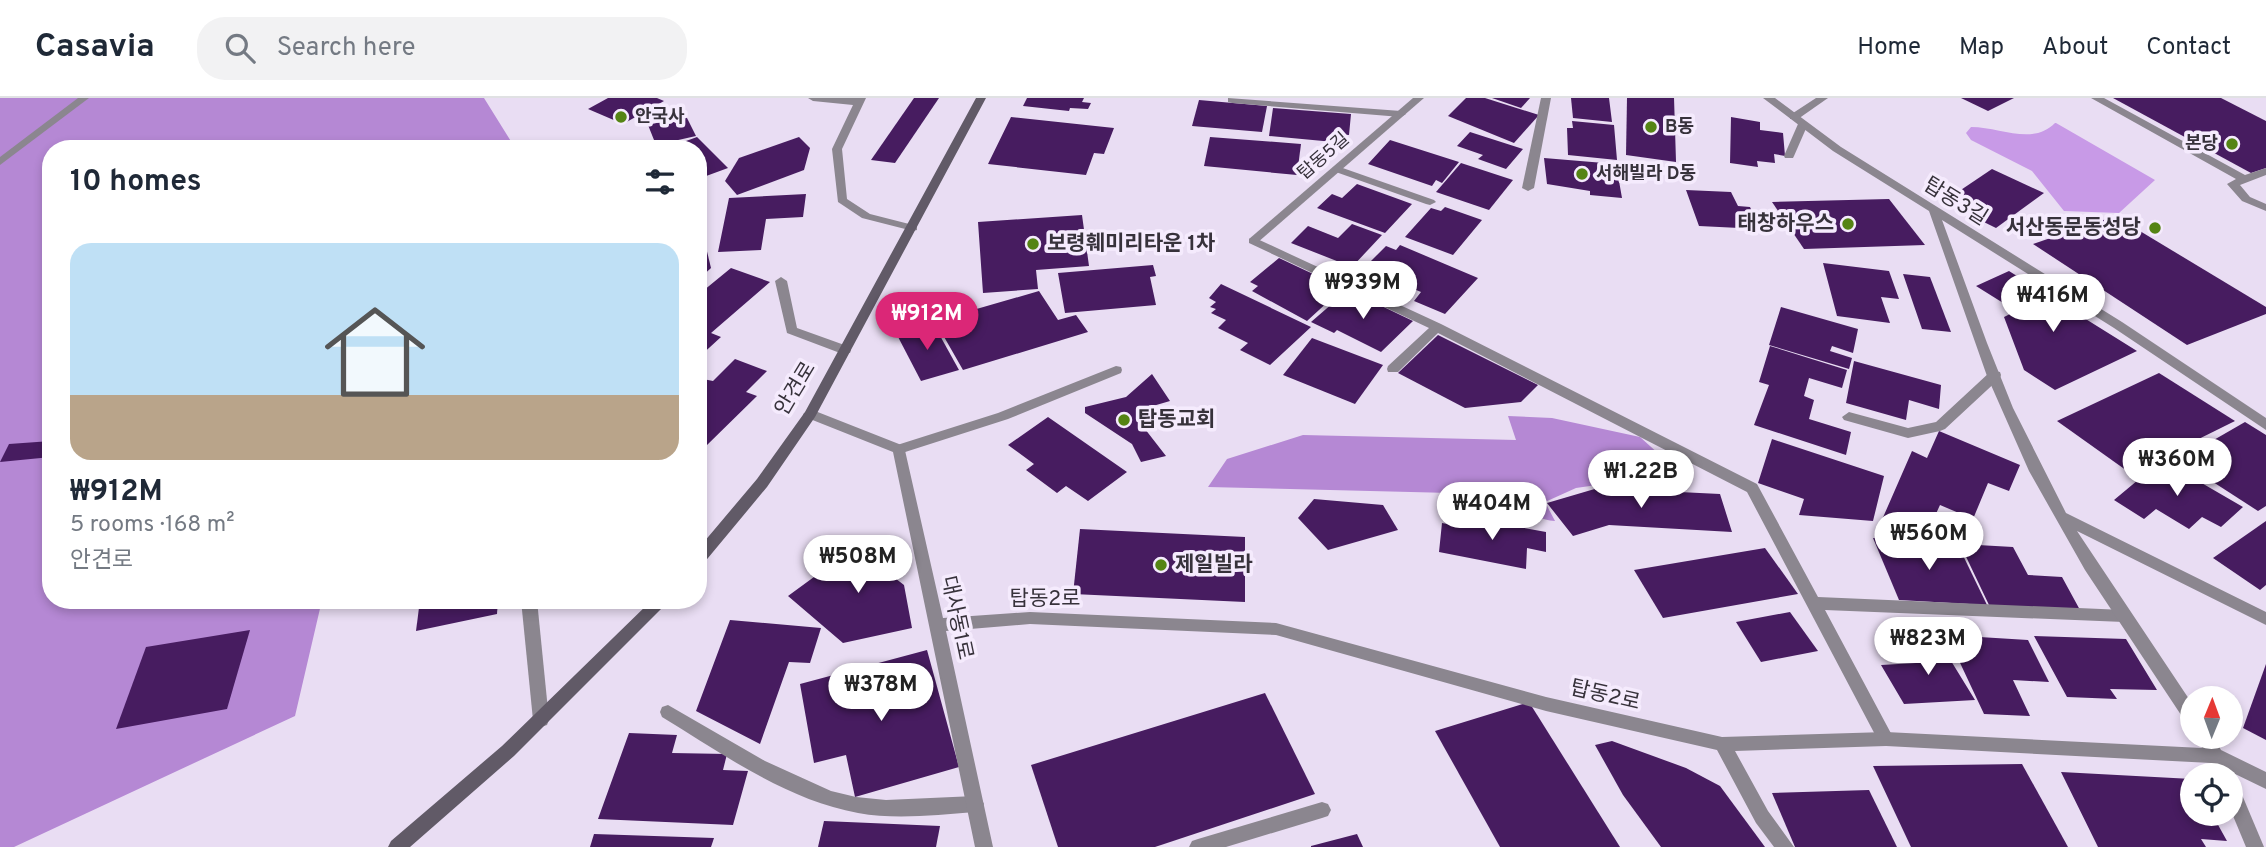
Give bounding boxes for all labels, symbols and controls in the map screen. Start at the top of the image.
search box [197,17,687,80]
text: Casavia [35,27,155,69]
icon: search [221,29,259,67]
text: Search here [277,32,416,65]
text: Home [1857,33,1921,63]
text: Map [1959,33,2004,63]
text: About [2042,33,2108,63]
text: Contact [2146,33,2231,63]
place label: 안국사 [635,106,685,129]
marker: 안국사 [613,109,629,125]
place label: B동 [1665,116,1694,139]
marker: B동 [1643,119,1659,135]
street label: 탑동5길 [1293,128,1355,186]
place label: 본당 [2185,133,2218,156]
marker: 본당 [2224,136,2240,152]
icon: filters [641,163,679,201]
place label: 서해빌라 D동 [1596,163,1696,186]
text: 10 homes [70,164,201,201]
marker: 서해빌라 D동 [1574,166,1590,182]
street label: 탑동3길 [1918,172,1992,232]
place label: 태창하우스 [1737,211,1834,238]
place label: 서산동문동성당 [2006,215,2141,242]
marker: 태창하우스 [1840,216,1856,232]
marker: 서산동문동성당 [2147,220,2163,236]
place label: 보령훼미리타운 1차 [1047,231,1215,258]
marker: 보령훼미리타운 1차 [1025,236,1041,252]
pin: ₩939M [1314,262,1412,321]
text: ₩939M [1325,269,1401,298]
pin: ₩416M [2004,274,2102,334]
text: ₩416M [2017,282,2089,311]
icon: home [312,289,438,415]
pin: ₩912M [878,292,976,352]
text: ₩912M [891,300,963,329]
street label: 안견로 [770,357,822,421]
place label: 탑동교회 [1138,407,1215,434]
marker: 탑동교회 [1116,412,1132,428]
pin: ₩360M [2128,438,2226,498]
text: ₩360M [2139,446,2215,475]
pin: ₩1.22B [1584,450,1698,510]
text: ₩1.22B [1604,458,1678,487]
text: ₩912M [70,474,163,511]
pin: ₩404M [1443,482,1541,542]
text: ₩404M [1453,490,1531,519]
text: 5 rooms · 168 m² [70,511,235,540]
pin: ₩560M [1880,512,1978,572]
text: ₩560M [1890,520,1968,549]
pin: ₩508M [809,536,907,595]
text: ₩508M [819,543,897,572]
text: 안견로 [70,547,133,576]
place label: 제일빌라 [1175,552,1253,579]
marker: 제일빌라 [1153,557,1169,573]
street label: 대사동1로 [934,574,978,662]
street label: 탑동2로 [1010,586,1080,613]
pin: ₩823M [1879,618,1977,677]
text: ₩823M [1890,625,1966,654]
pin: ₩378M [832,664,930,723]
text: ₩378M [844,671,918,700]
street label: 탑동2로 [1567,675,1643,717]
north arrow [2180,686,2244,749]
map controls [2180,686,2243,826]
button: locate [2180,763,2243,826]

